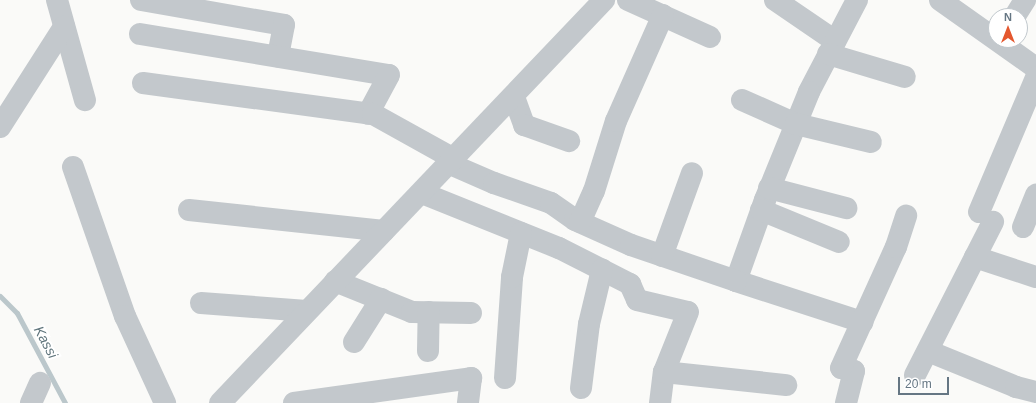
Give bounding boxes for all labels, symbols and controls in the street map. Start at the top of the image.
north arrow [988,8,1028,48]
text: N [1004,11,1012,23]
water label: Kassi [31,323,61,361]
scale bar [900,369,951,395]
text: 20 m [905,377,932,391]

